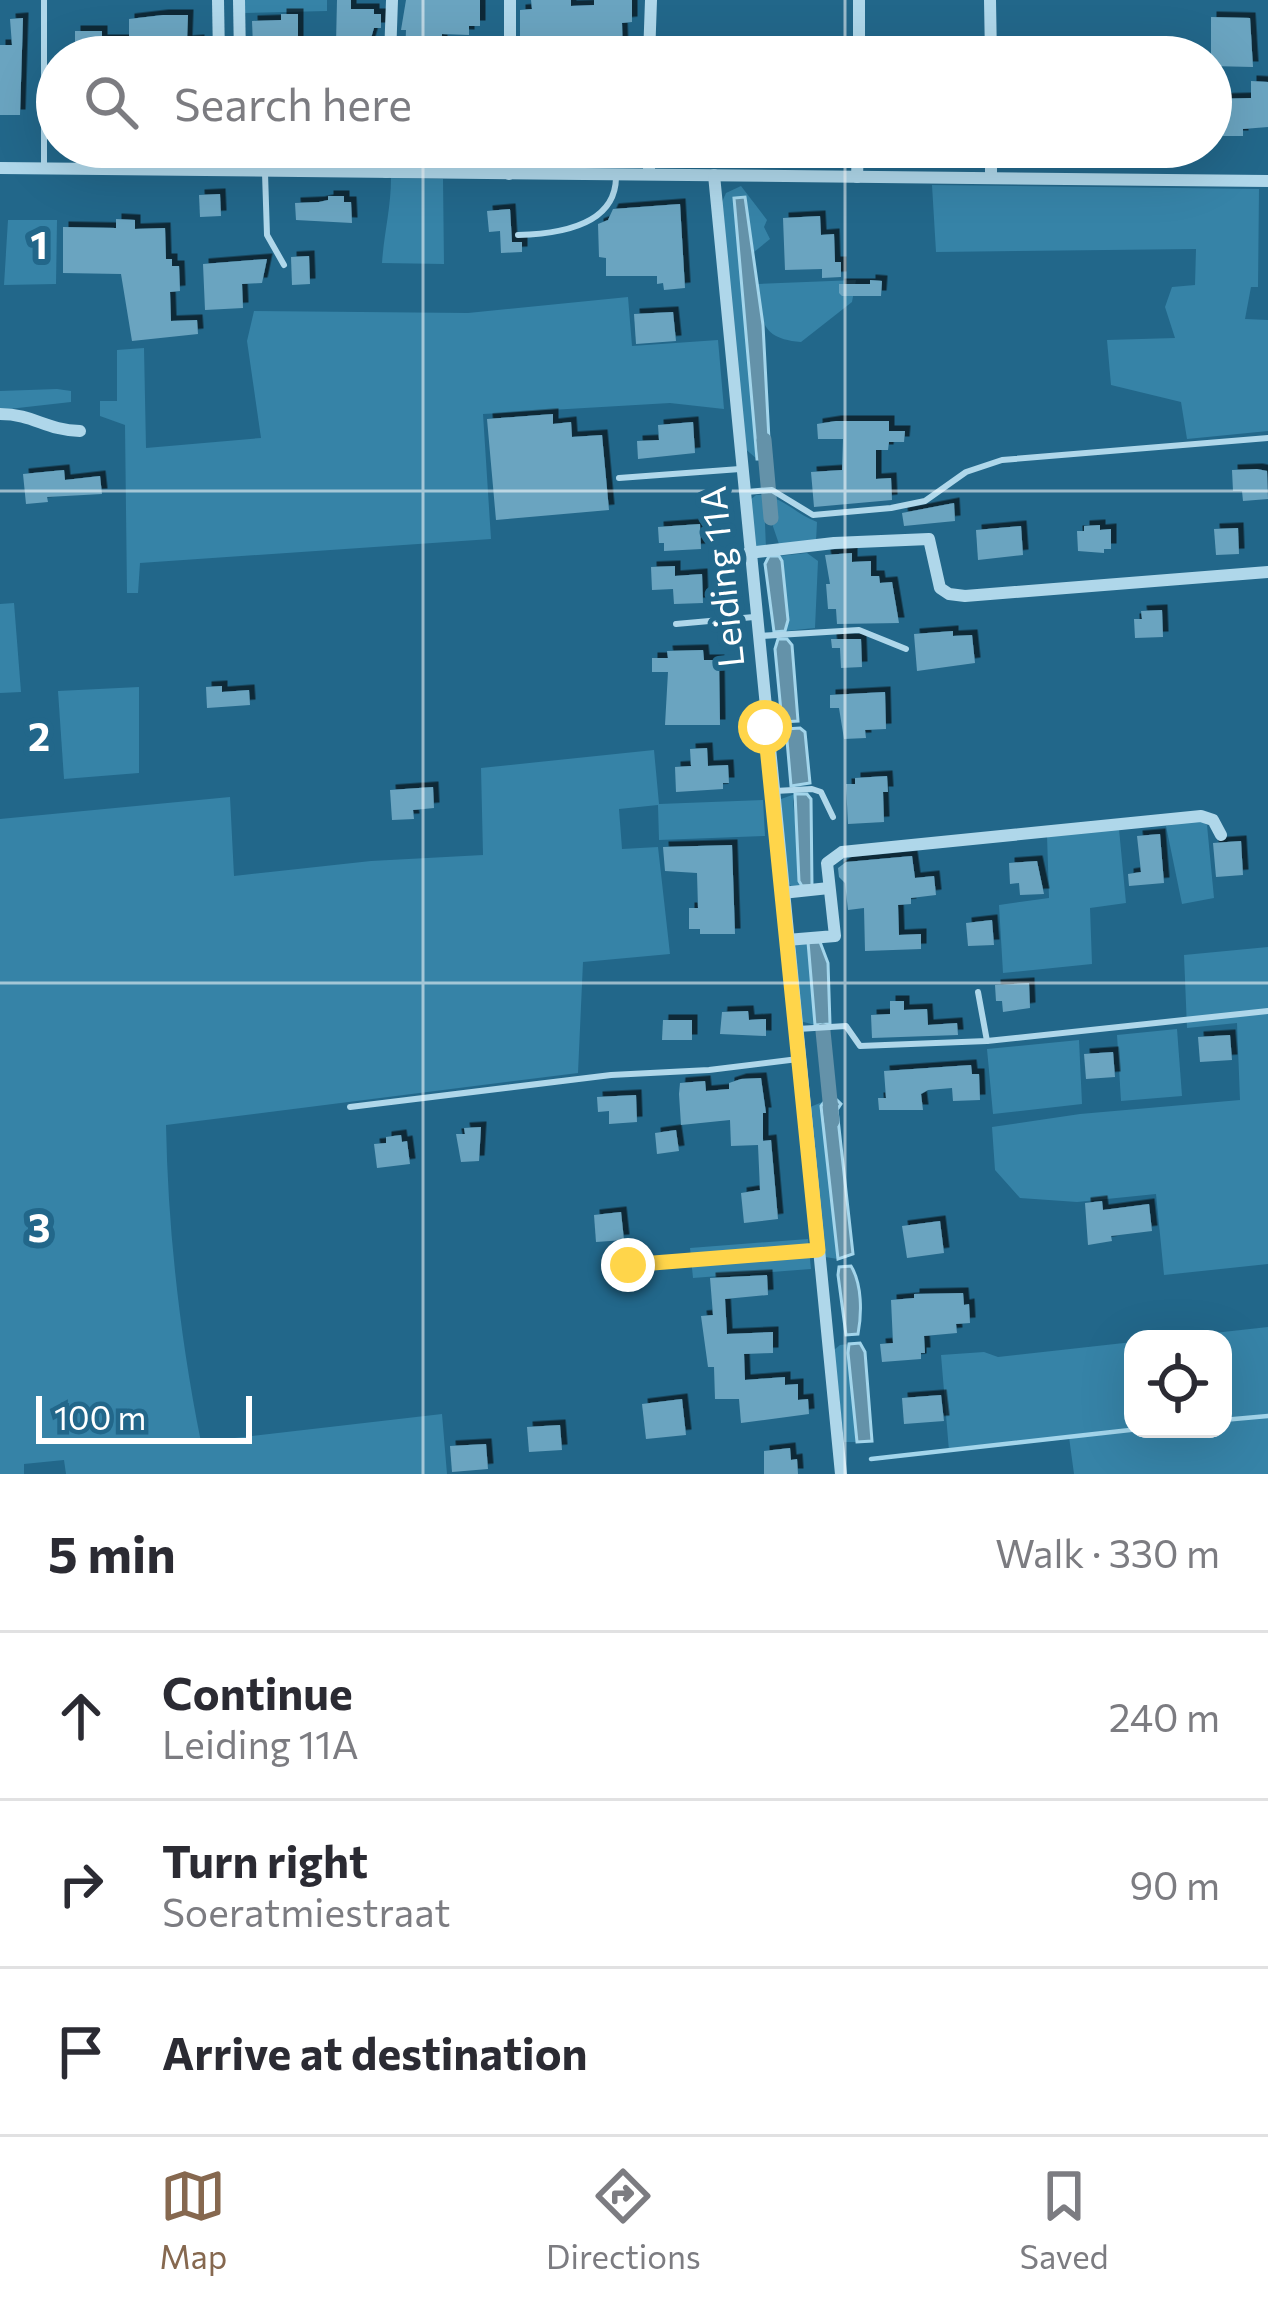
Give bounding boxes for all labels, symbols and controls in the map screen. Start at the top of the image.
search box [36,36,1232,168]
icon: search [78,69,144,135]
text: Search here [174,75,412,130]
text: 1 [30,219,48,267]
street label: Leiding 11A [689,484,751,670]
route start [738,700,792,754]
text: 2 [28,711,50,759]
text: 3 [28,1202,50,1250]
route end [601,1238,655,1292]
map controls [1124,1330,1232,1438]
button: locate [1124,1330,1232,1438]
scale bar [36,1390,252,1443]
text: 100 m [54,1396,146,1437]
text: 5 min [48,1521,176,1584]
text: Walk · 330 m [995,1528,1220,1576]
text: Continue [162,1664,353,1719]
icon: ahead [48,1683,114,1749]
text: 240 m [1109,1692,1220,1740]
text: Leiding 11A [162,1719,359,1767]
text: Turn right [162,1832,368,1887]
icon: right [48,1851,114,1917]
text: 90 m [1129,1860,1220,1908]
text: Soeratmiestraat [162,1887,451,1935]
icon: arrive [48,2019,114,2085]
text: Arrive at destination [162,2024,588,2079]
tab: Map [159,2163,227,2276]
tab: Directions [546,2163,701,2276]
tab: Saved [1020,2163,1109,2276]

